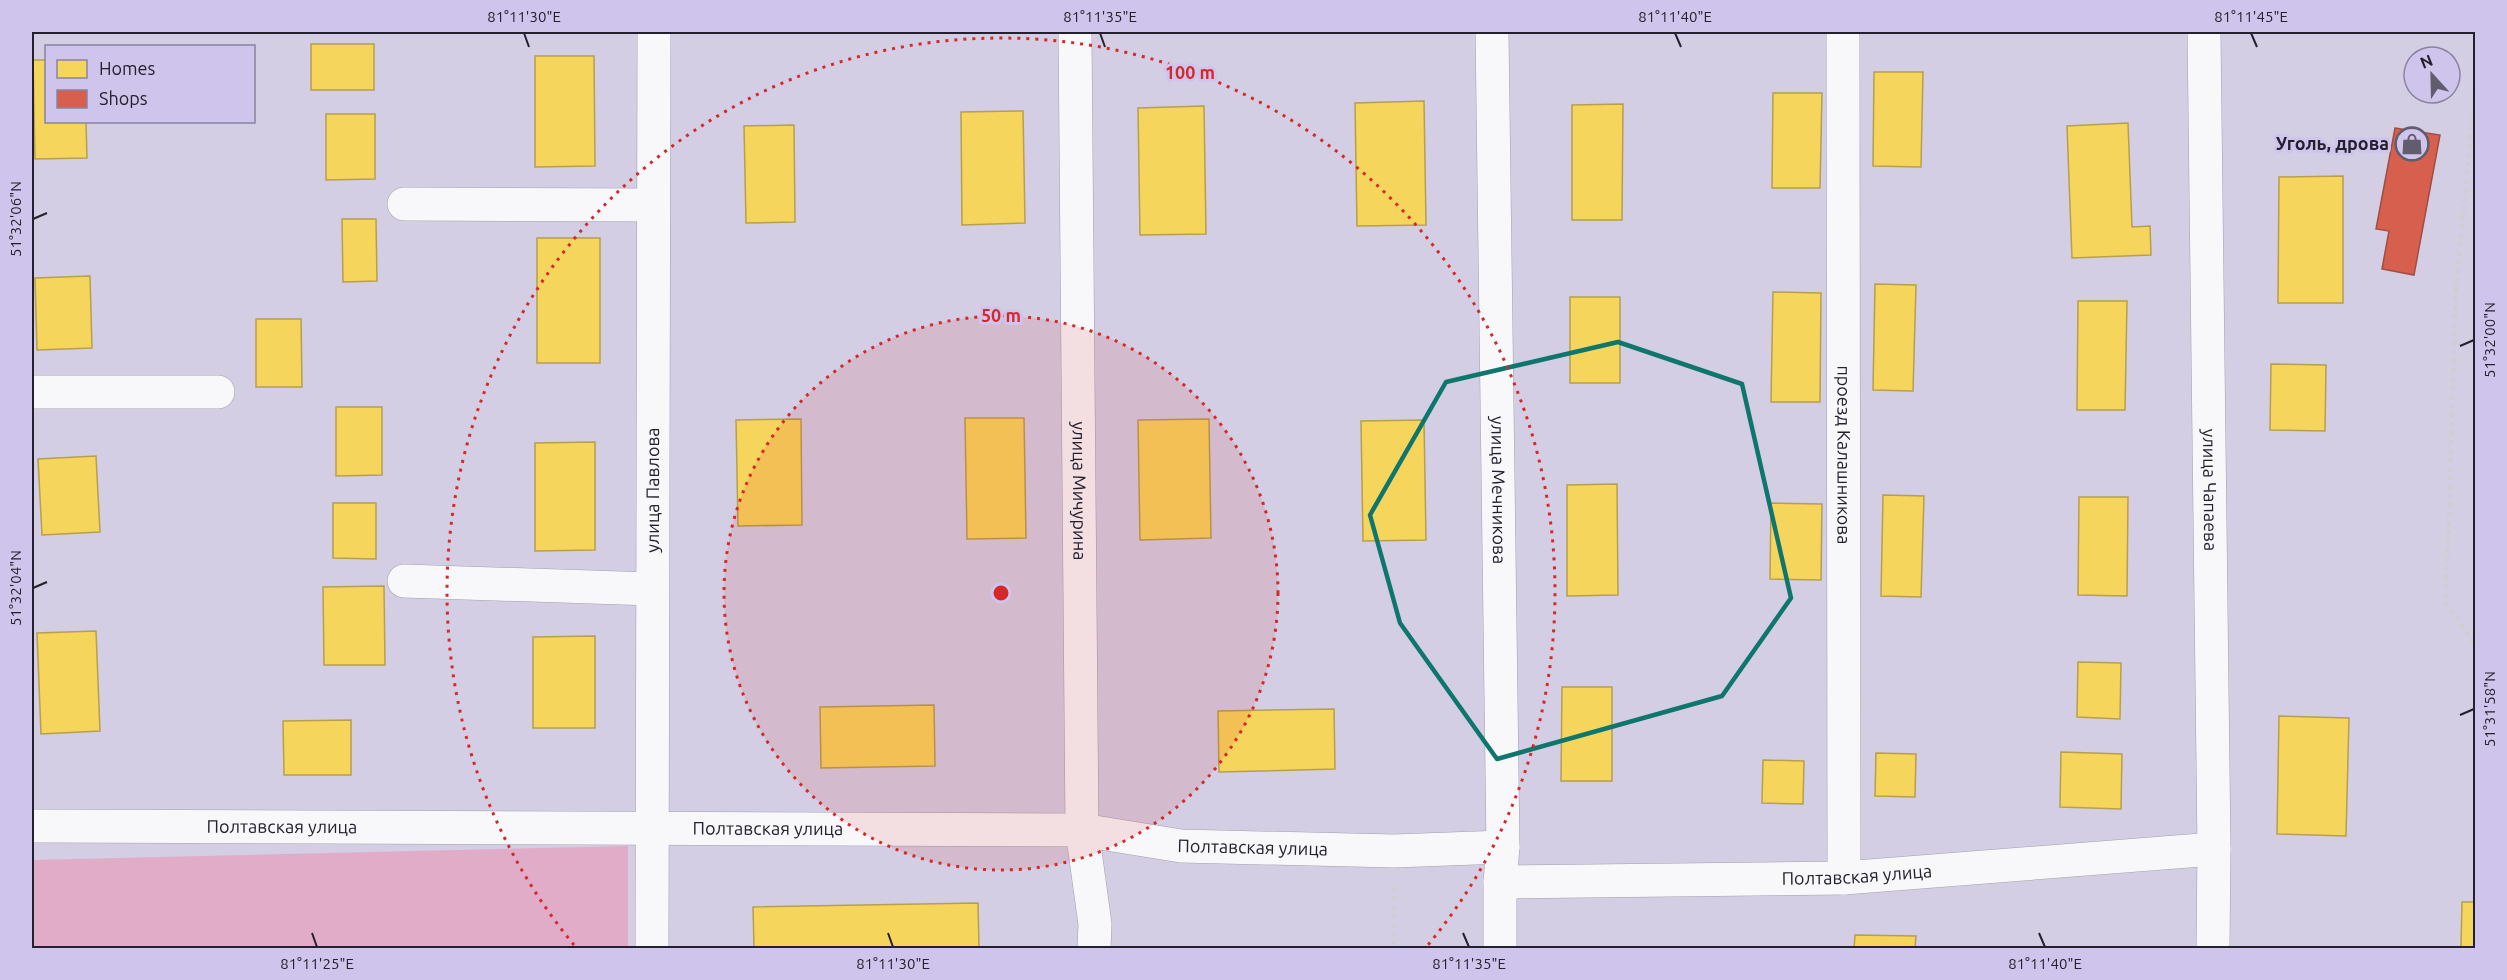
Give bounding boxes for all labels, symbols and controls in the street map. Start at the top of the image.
text: 81°11'30"E [487,8,561,25]
text: 81°11'35"E [1063,8,1137,25]
text: 81°11'40"E [1638,8,1712,25]
text: 81°11'45"E [2214,8,2288,25]
legend [45,45,255,123]
north arrow [2402,45,2462,105]
text: N [2417,51,2435,72]
text: Homes [99,58,156,78]
text: 100 m [1165,62,1215,82]
text: Shops [99,88,148,108]
shop icon: Уголь, дрова [2394,126,2430,162]
place label: Уголь, дрова [2276,133,2389,153]
text: 51°32'06"N [7,181,24,257]
text: 51°32'00"N [2481,302,2498,378]
text: 50 m [981,305,1021,325]
street label: проезд Калашникова [1834,365,1855,545]
street label: улица Мечникова [1488,416,1510,564]
street label: улица Мичурина [1069,421,1091,560]
street label: улица Павлова [642,427,662,553]
street label: улица Чапаева [2200,429,2221,551]
text: 51°32'04"N [7,550,24,626]
centre of rings [991,583,1011,603]
text: 51°31'58"N [2481,671,2498,747]
street label: Полтавская улица [207,816,357,836]
street label: Полтавская улица [693,818,843,838]
street label: Полтавская улица [1177,835,1328,858]
street label: Полтавская улица [1782,860,1933,888]
text: 81°11'25"E [280,955,354,972]
text: 81°11'30"E [856,955,930,972]
text: 81°11'35"E [1432,955,1506,972]
text: 81°11'40"E [2008,955,2082,972]

